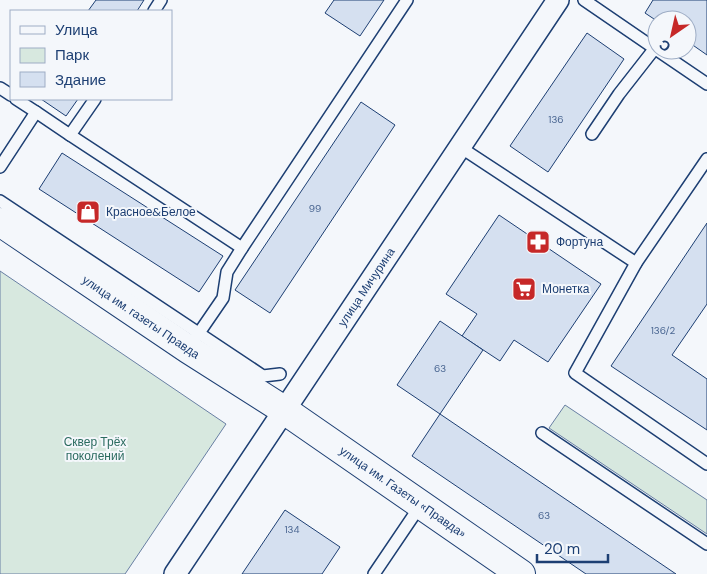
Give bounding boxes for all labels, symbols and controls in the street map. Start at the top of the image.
legend [10,10,172,100]
north arrow [647,10,697,60]
text: Улица [55,20,98,40]
text: С [656,35,674,56]
text: Парк [55,45,89,65]
text: Здание [55,70,106,90]
house number: 136 [548,113,564,126]
shop icon: Красное&Белое [75,199,101,225]
house number: 99 [309,202,321,215]
place label: Красное&Белое [106,204,196,220]
pharmacy icon: Фортуна [525,229,551,255]
place label: Фортуна [556,234,603,250]
street label: улица Мичурина [334,244,399,330]
street label: улица им. газеты Правда [79,272,203,363]
supermarket icon: Монетка [511,276,537,302]
place label: Монетка [542,281,590,297]
house number: 136/2 [651,324,676,337]
house number: 63 [434,362,446,375]
park label: Сквер Трёх поколений [64,434,126,464]
street label: улица им. Газеты «Правда» [336,443,469,542]
house number: 63 [538,509,550,522]
house number: 134 [284,523,300,536]
scale bar [537,532,608,564]
text: 20 m [544,539,580,559]

